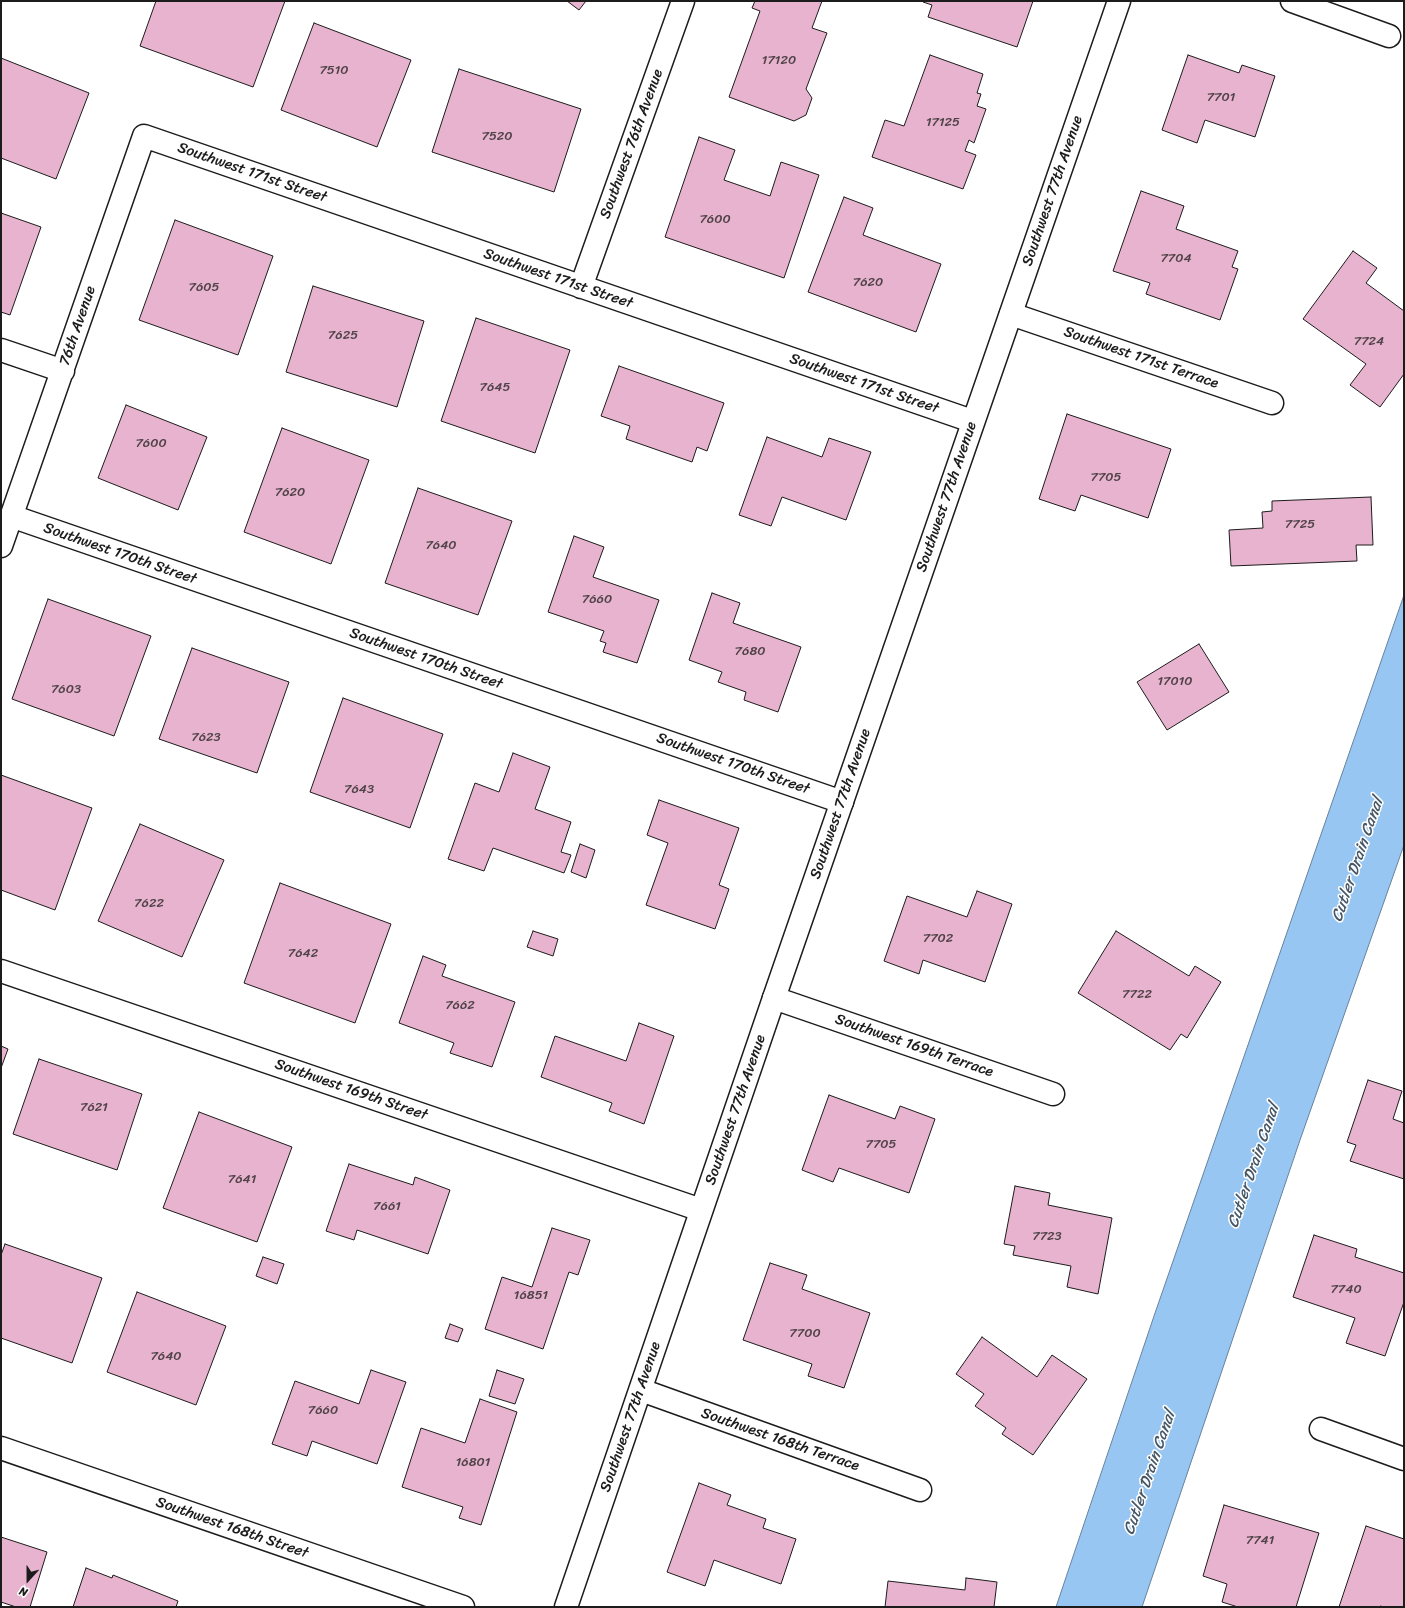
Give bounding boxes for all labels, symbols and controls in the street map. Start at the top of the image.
house number: 17120 [762,53,796,69]
house number: 7510 [319,63,349,79]
street label: Southwest 76th Avenue [597,67,667,221]
house number: 7701 [1207,90,1235,106]
street label: Southwest 77th Avenue [1019,113,1087,269]
house number: 17125 [926,115,960,131]
house number: 7520 [481,129,513,145]
street label: Southwest 171st Street [175,139,329,207]
house number: 7600 [699,212,731,228]
street label: Southwest 171st Street [481,245,635,313]
house number: 7704 [1160,251,1192,267]
house number: 7620 [853,275,883,291]
house number: 7605 [189,280,219,296]
street label: 76th Avenue [56,284,100,368]
street label: Southwest 171st Terrace [1061,323,1221,393]
house number: 7625 [328,328,358,344]
house number: 7724 [1354,334,1384,350]
street label: Southwest 171st Street [787,350,941,418]
house number: 7645 [480,380,510,396]
street label: Southwest 77th Avenue [913,419,981,575]
house number: 7600 [135,436,167,452]
house number: 7705 [1090,470,1122,486]
house number: 7620 [275,485,305,501]
house number: 7725 [1285,517,1315,533]
street label: Southwest 170th Street [41,519,199,589]
house number: 7640 [425,538,457,554]
house number: 7660 [582,592,612,608]
street label: Southwest 170th Street [347,624,505,694]
house number: 7680 [735,644,765,660]
house number: 17010 [1157,674,1193,690]
house number: 7603 [51,682,81,698]
street label: Southwest 77th Avenue [807,726,875,882]
street label: Southwest 170th Street [654,729,812,799]
house number: 7623 [191,730,221,746]
house number: 7643 [344,782,374,798]
water label: Cutler Drain Canal [1328,796,1388,924]
house number: 7622 [134,896,164,912]
house number: 7702 [923,931,953,947]
house number: 7642 [288,946,318,962]
house number: 7722 [1122,987,1152,1003]
house number: 7662 [445,998,475,1014]
street label: Southwest 169th Terrace [833,1010,995,1082]
street label: Southwest 77th Avenue [702,1032,770,1188]
street label: Southwest 169th Street [272,1055,430,1125]
house number: 7621 [80,1100,108,1116]
water label: Cutler Drain Canal [1224,1102,1284,1230]
house number: 7705 [865,1137,897,1153]
house number: 7641 [228,1172,256,1188]
house number: 7661 [373,1199,401,1215]
house number: 7723 [1032,1229,1062,1245]
house number: 7740 [1330,1282,1362,1298]
house number: 16851 [514,1288,548,1304]
house number: 7700 [789,1326,821,1342]
street label: Southwest 77th Avenue [597,1339,665,1495]
house number: 7640 [150,1349,182,1365]
house number: 7660 [308,1403,338,1419]
street label: Southwest 168th Terrace [699,1404,861,1476]
water label: Cutler Drain Canal [1120,1409,1180,1537]
house number: 16801 [456,1455,490,1471]
street label: Southwest 168th Street [153,1493,311,1563]
house number: 7741 [1246,1533,1274,1549]
north arrow [8,1560,48,1600]
text: N [17,1581,30,1602]

